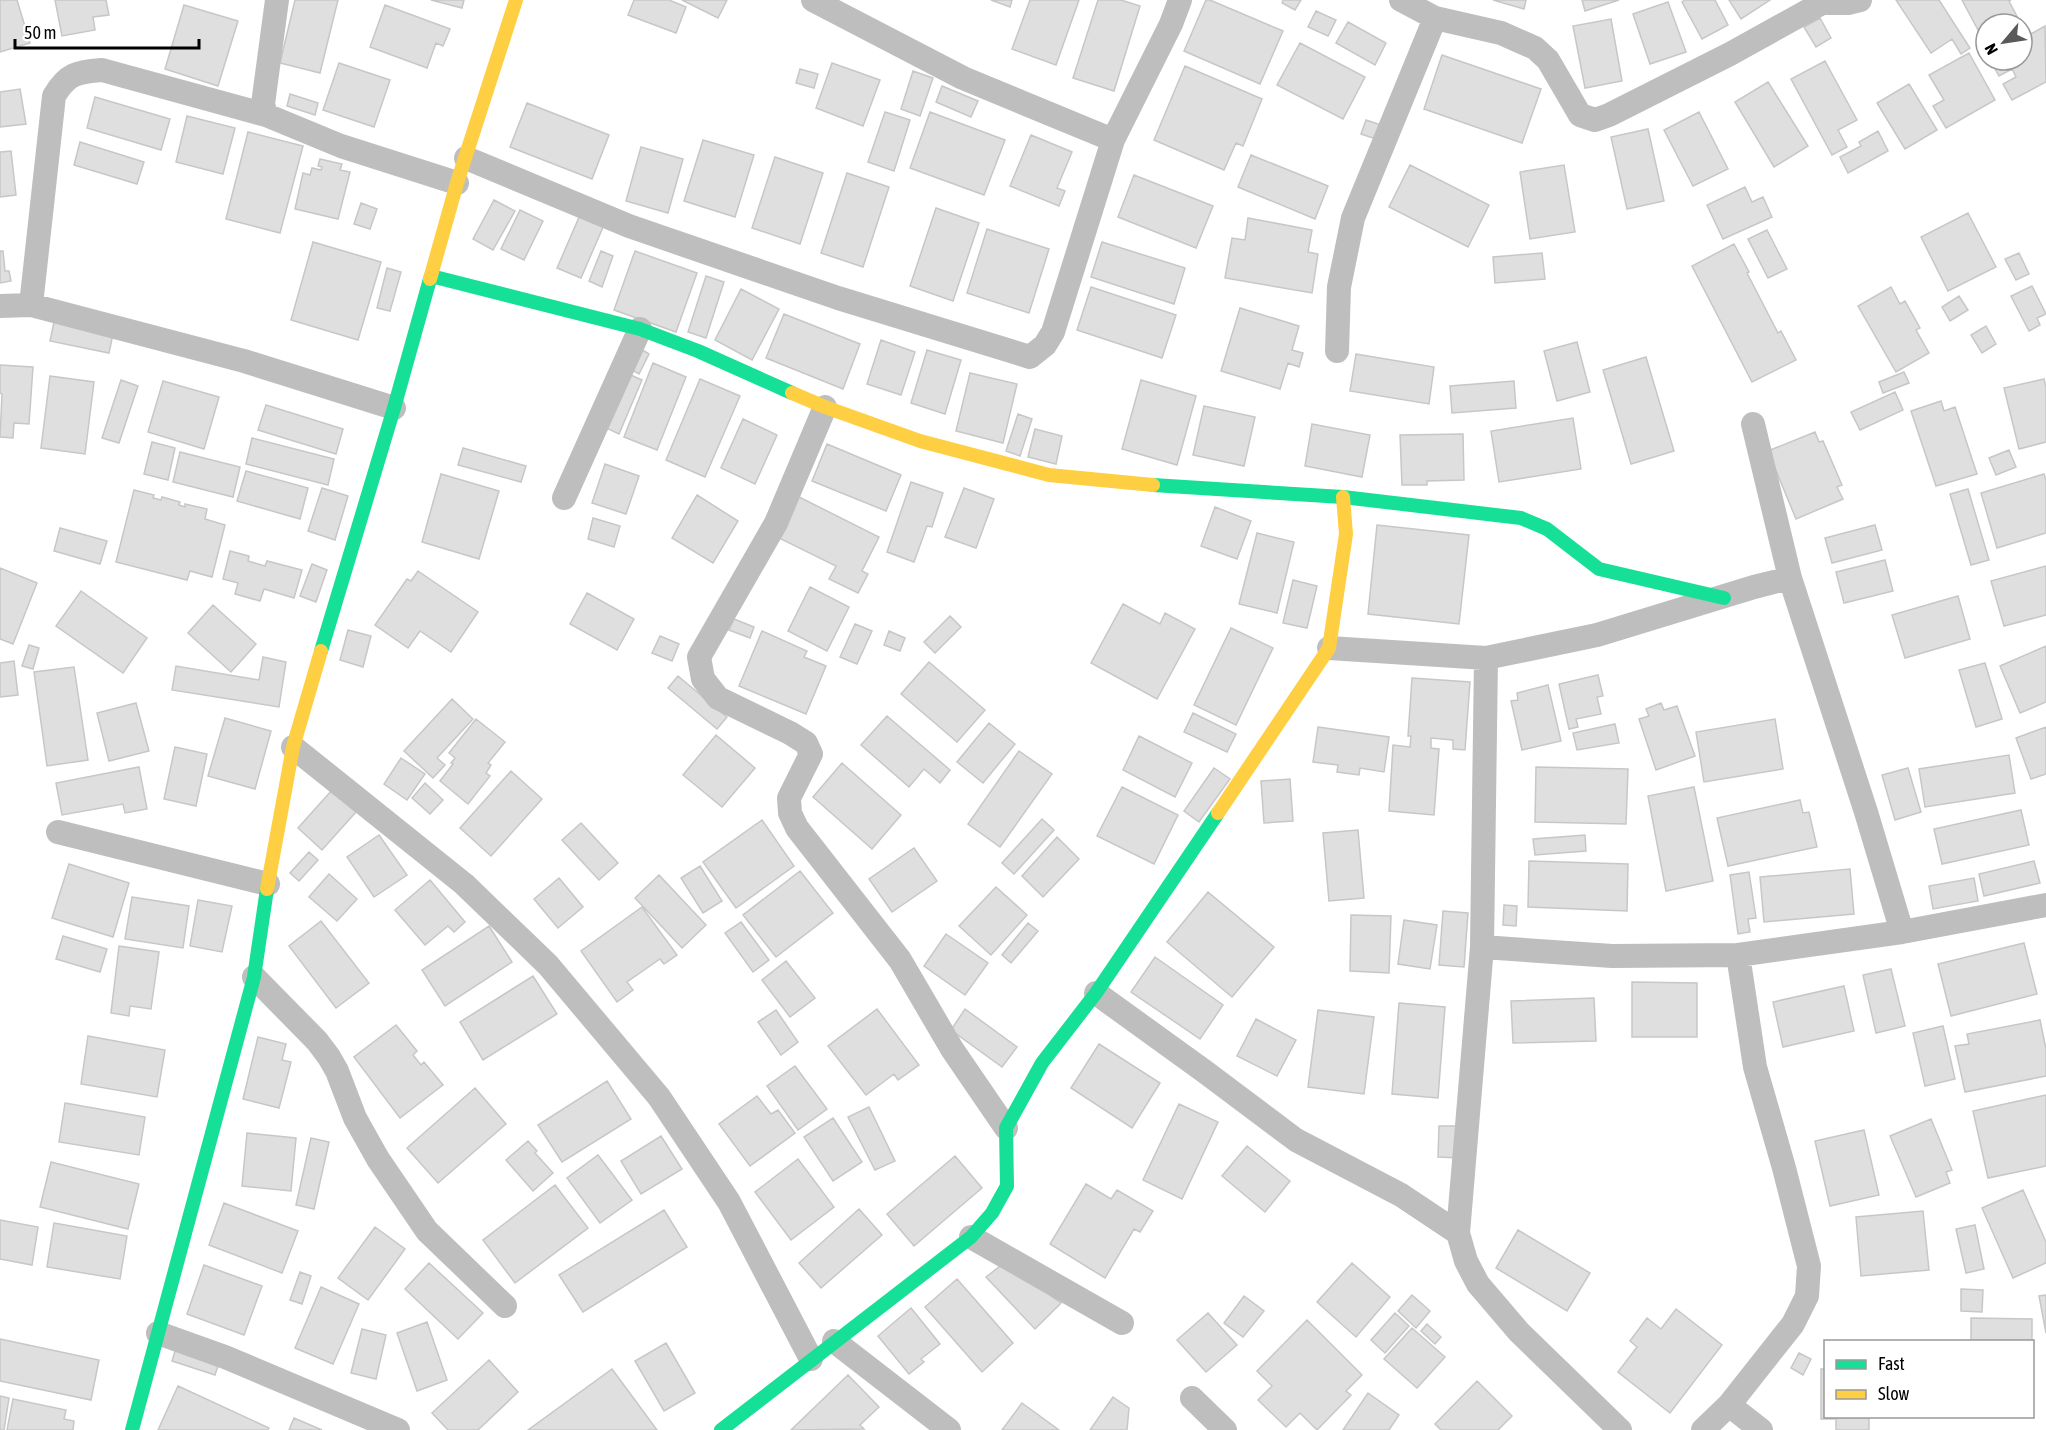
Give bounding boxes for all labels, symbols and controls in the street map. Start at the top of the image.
scale bar [15,12,200,50]
north arrow [1974,12,2034,72]
text: 50 m [24,22,56,43]
text: N [1981,41,2001,58]
legend [1824,1340,2034,1418]
text: Fast [1878,1353,1905,1374]
text: Slow [1878,1383,1909,1404]

